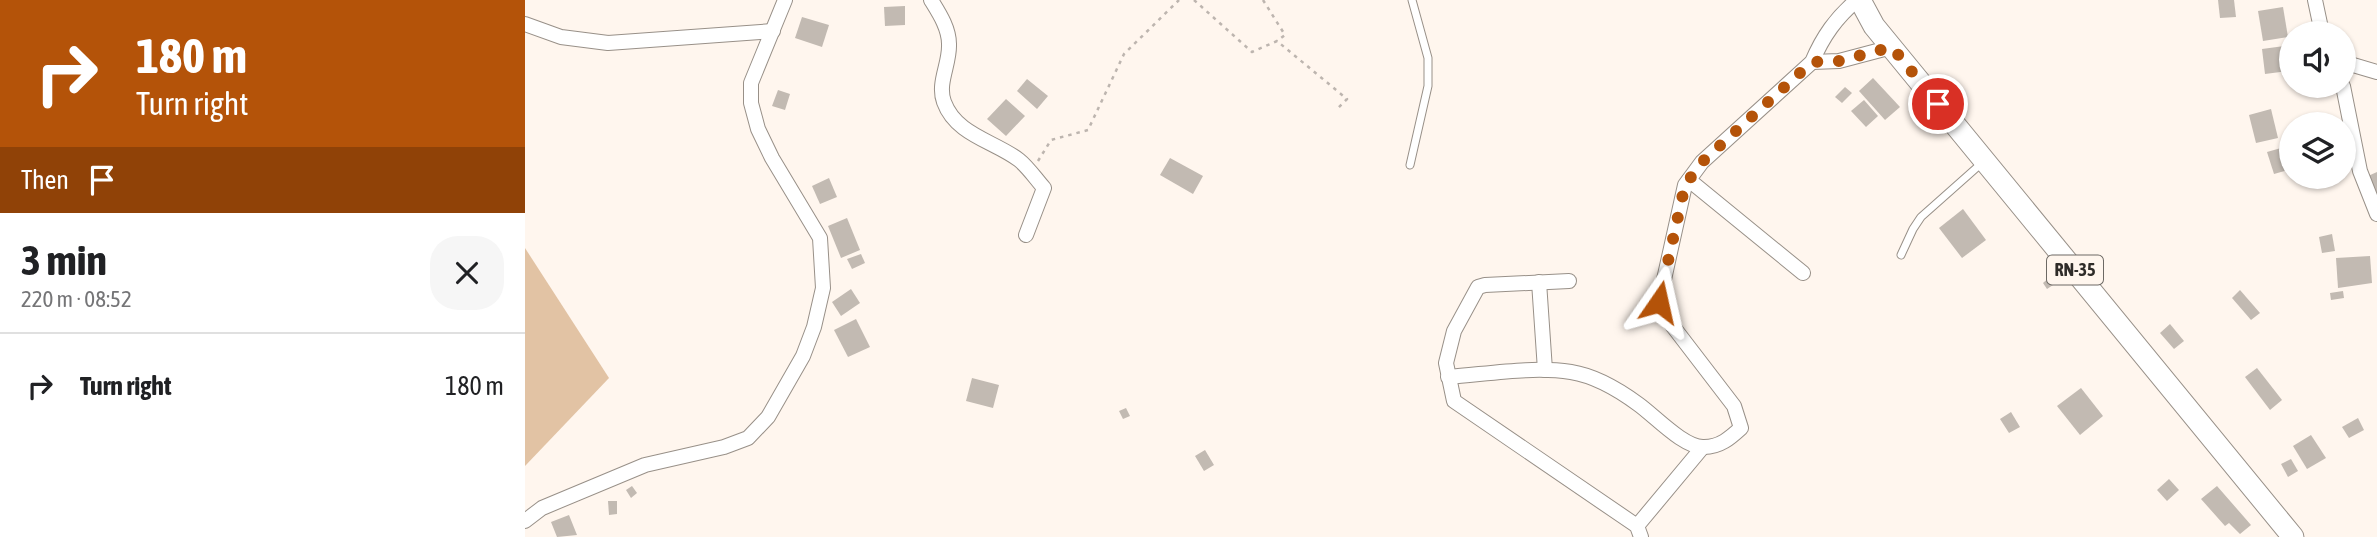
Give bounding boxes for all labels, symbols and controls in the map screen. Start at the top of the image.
map controls [2279,21,2356,189]
button: sound [2279,21,2356,98]
text: 180 m [136,27,247,83]
icon: right [21,28,112,119]
pin [1908,74,1968,134]
text: Turn right [136,85,249,122]
icon: arrive [1919,85,1957,123]
button: layers [2279,112,2356,189]
icon: arrive [83,161,121,199]
text: Then [21,165,69,195]
text: 3 min [21,236,107,284]
button: close [430,236,504,310]
road number: RN-35 [2047,256,2103,284]
position arrow [1622,265,1696,339]
text: 220 m · 08:52 [21,286,132,312]
icon: right [21,367,59,405]
text: Turn right [80,371,171,401]
text: 180 m [445,371,504,401]

